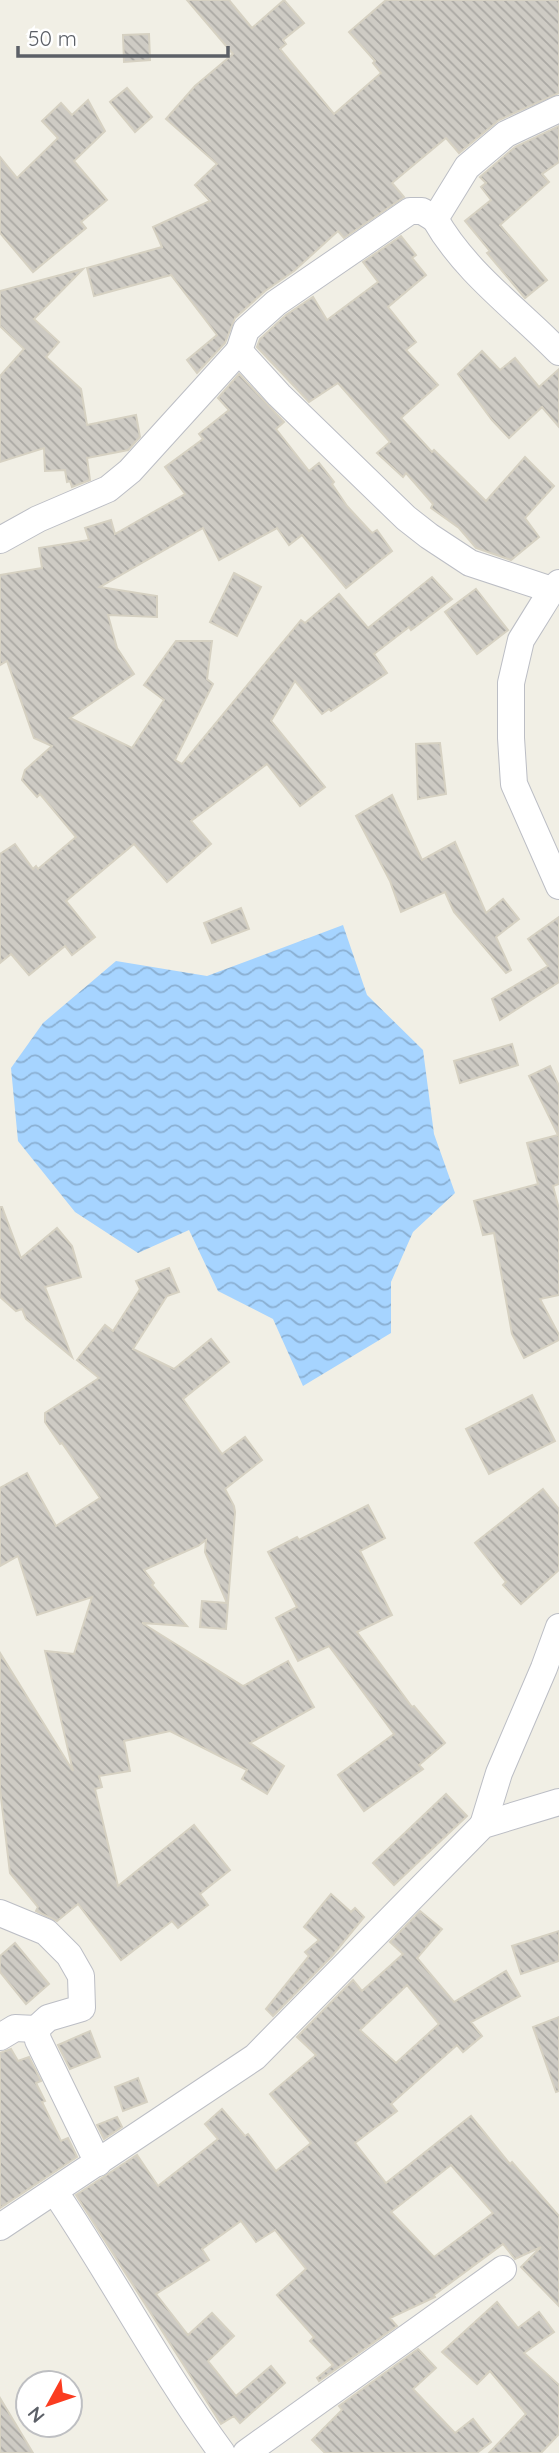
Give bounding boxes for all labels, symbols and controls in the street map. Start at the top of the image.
scale bar [18,14,228,58]
text: 50 m [28,25,77,51]
north arrow [14,2369,84,2439]
text: N [22,2402,50,2428]

